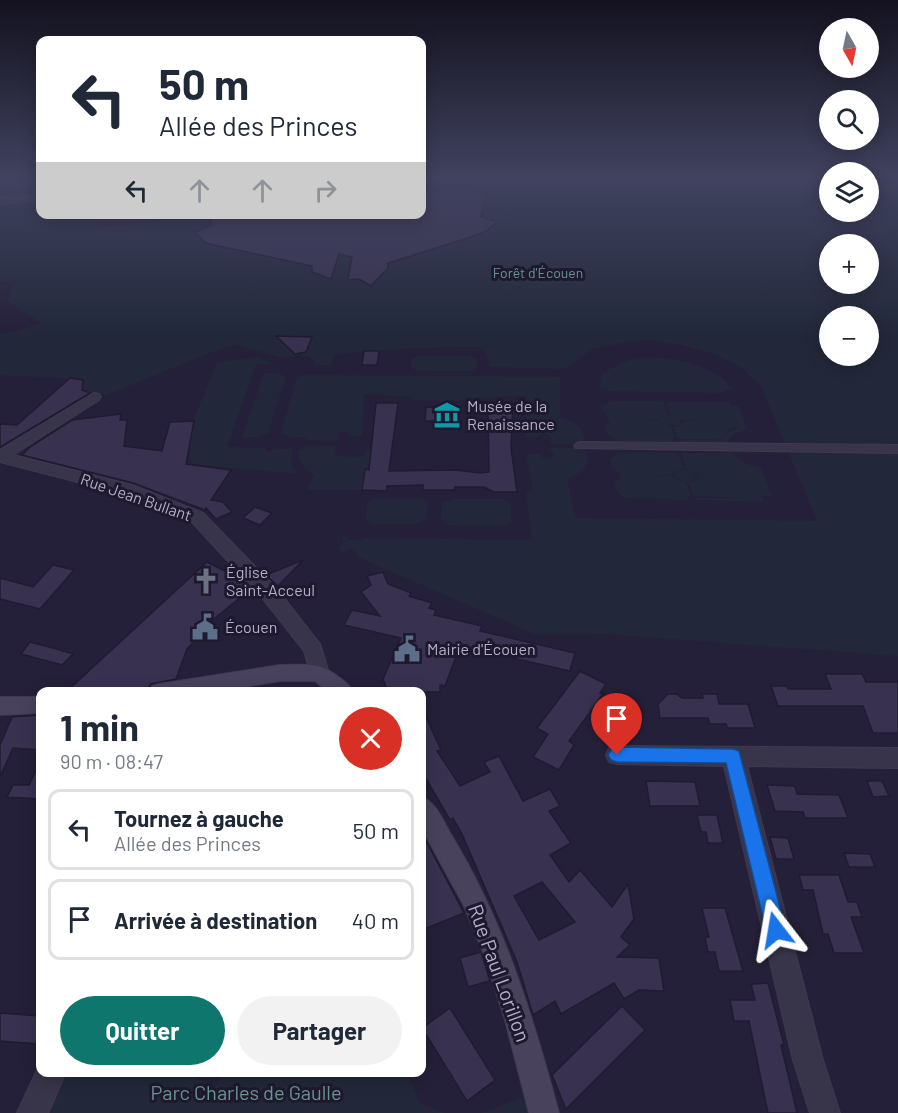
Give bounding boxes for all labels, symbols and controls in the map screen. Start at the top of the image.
north arrow [819,18,879,78]
map controls [819,18,879,366]
text: 50 m [159,58,249,108]
icon: left [60,60,138,138]
button: search [819,90,879,150]
text: Allée des Princes [159,109,357,141]
button: layers [819,162,879,222]
icon: left [120,174,153,207]
icon: ahead [183,174,216,207]
icon: ahead [246,174,279,207]
icon: right [309,174,342,207]
button: + [819,234,879,294]
park label: Forêt d'Écouen [493,264,583,281]
button: − [819,306,879,366]
place label: Musée de la Renaissance [467,396,555,433]
museum icon: Musée de la Renaissance [432,400,462,430]
street label: Rue Jean Bullant [78,469,194,524]
place label: Église Saint-Acceul [226,562,315,599]
church icon: Église Saint-Acceul [191,566,221,596]
public building icon: Écouen [190,612,220,642]
place label: Écouen [225,617,277,636]
public building icon: Mairie d'Écouen [392,634,422,664]
place label: Mairie d'Écouen [427,639,536,658]
pin [591,693,642,755]
icon: arrive [600,702,633,735]
text: 1 min [60,705,139,748]
button: close [339,707,402,770]
text: 90 m · 08:47 [60,749,163,773]
text: Tournez à gauche [114,805,284,831]
icon: left [63,813,96,846]
text: 50 m [353,817,399,843]
text: Allée des Princes [114,831,261,855]
position arrow [744,898,808,962]
street label: Rue Paul Lorillon [464,901,536,1045]
icon: arrive [63,903,96,936]
text: Arrivée à destination [114,907,317,933]
text: 40 m [352,907,399,933]
button: Quitter [60,996,225,1065]
button: Partager [237,996,402,1065]
park label: Parc Charles de Gaulle [150,1080,342,1104]

